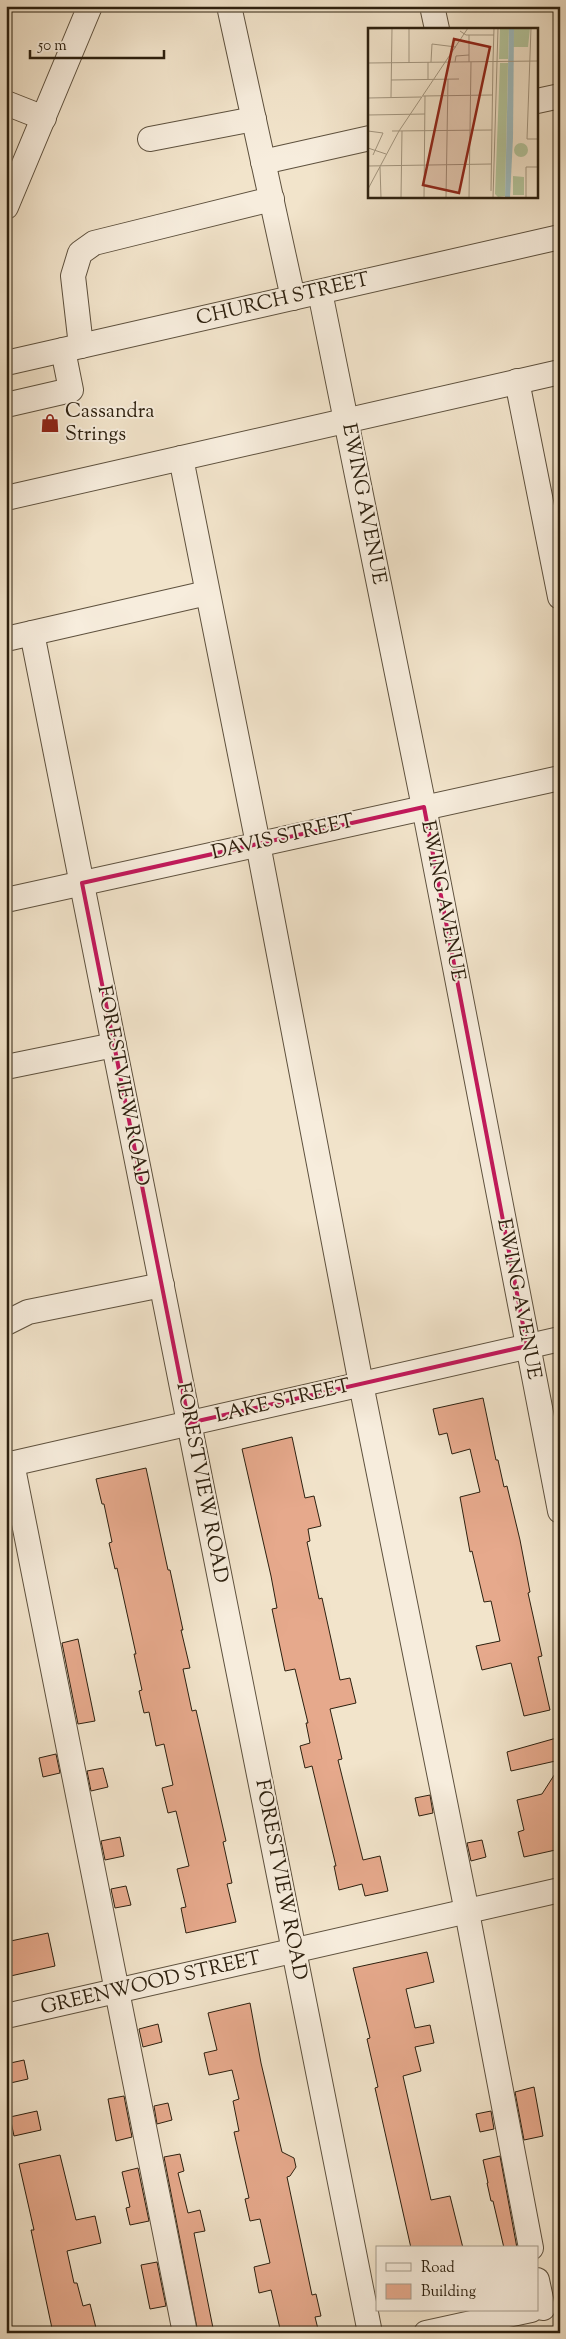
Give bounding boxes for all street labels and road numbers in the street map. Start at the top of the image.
street label: CHURCH STREET [194,266,372,334]
street label: EWING AVENUE [333,421,393,587]
street label: DAVIS STREET [209,807,357,869]
street label: EWING AVENUE [412,818,472,984]
street label: FORESTVIEW ROAD [88,983,156,1189]
street label: EWING AVENUE [488,1216,548,1382]
street label: LAKE STREET [213,1372,353,1432]
street label: FORESTVIEW ROAD [167,1380,235,1586]
street label: FORESTVIEW ROAD [246,1777,314,1983]
street label: GREENWOOD STREET [38,1945,264,2023]

